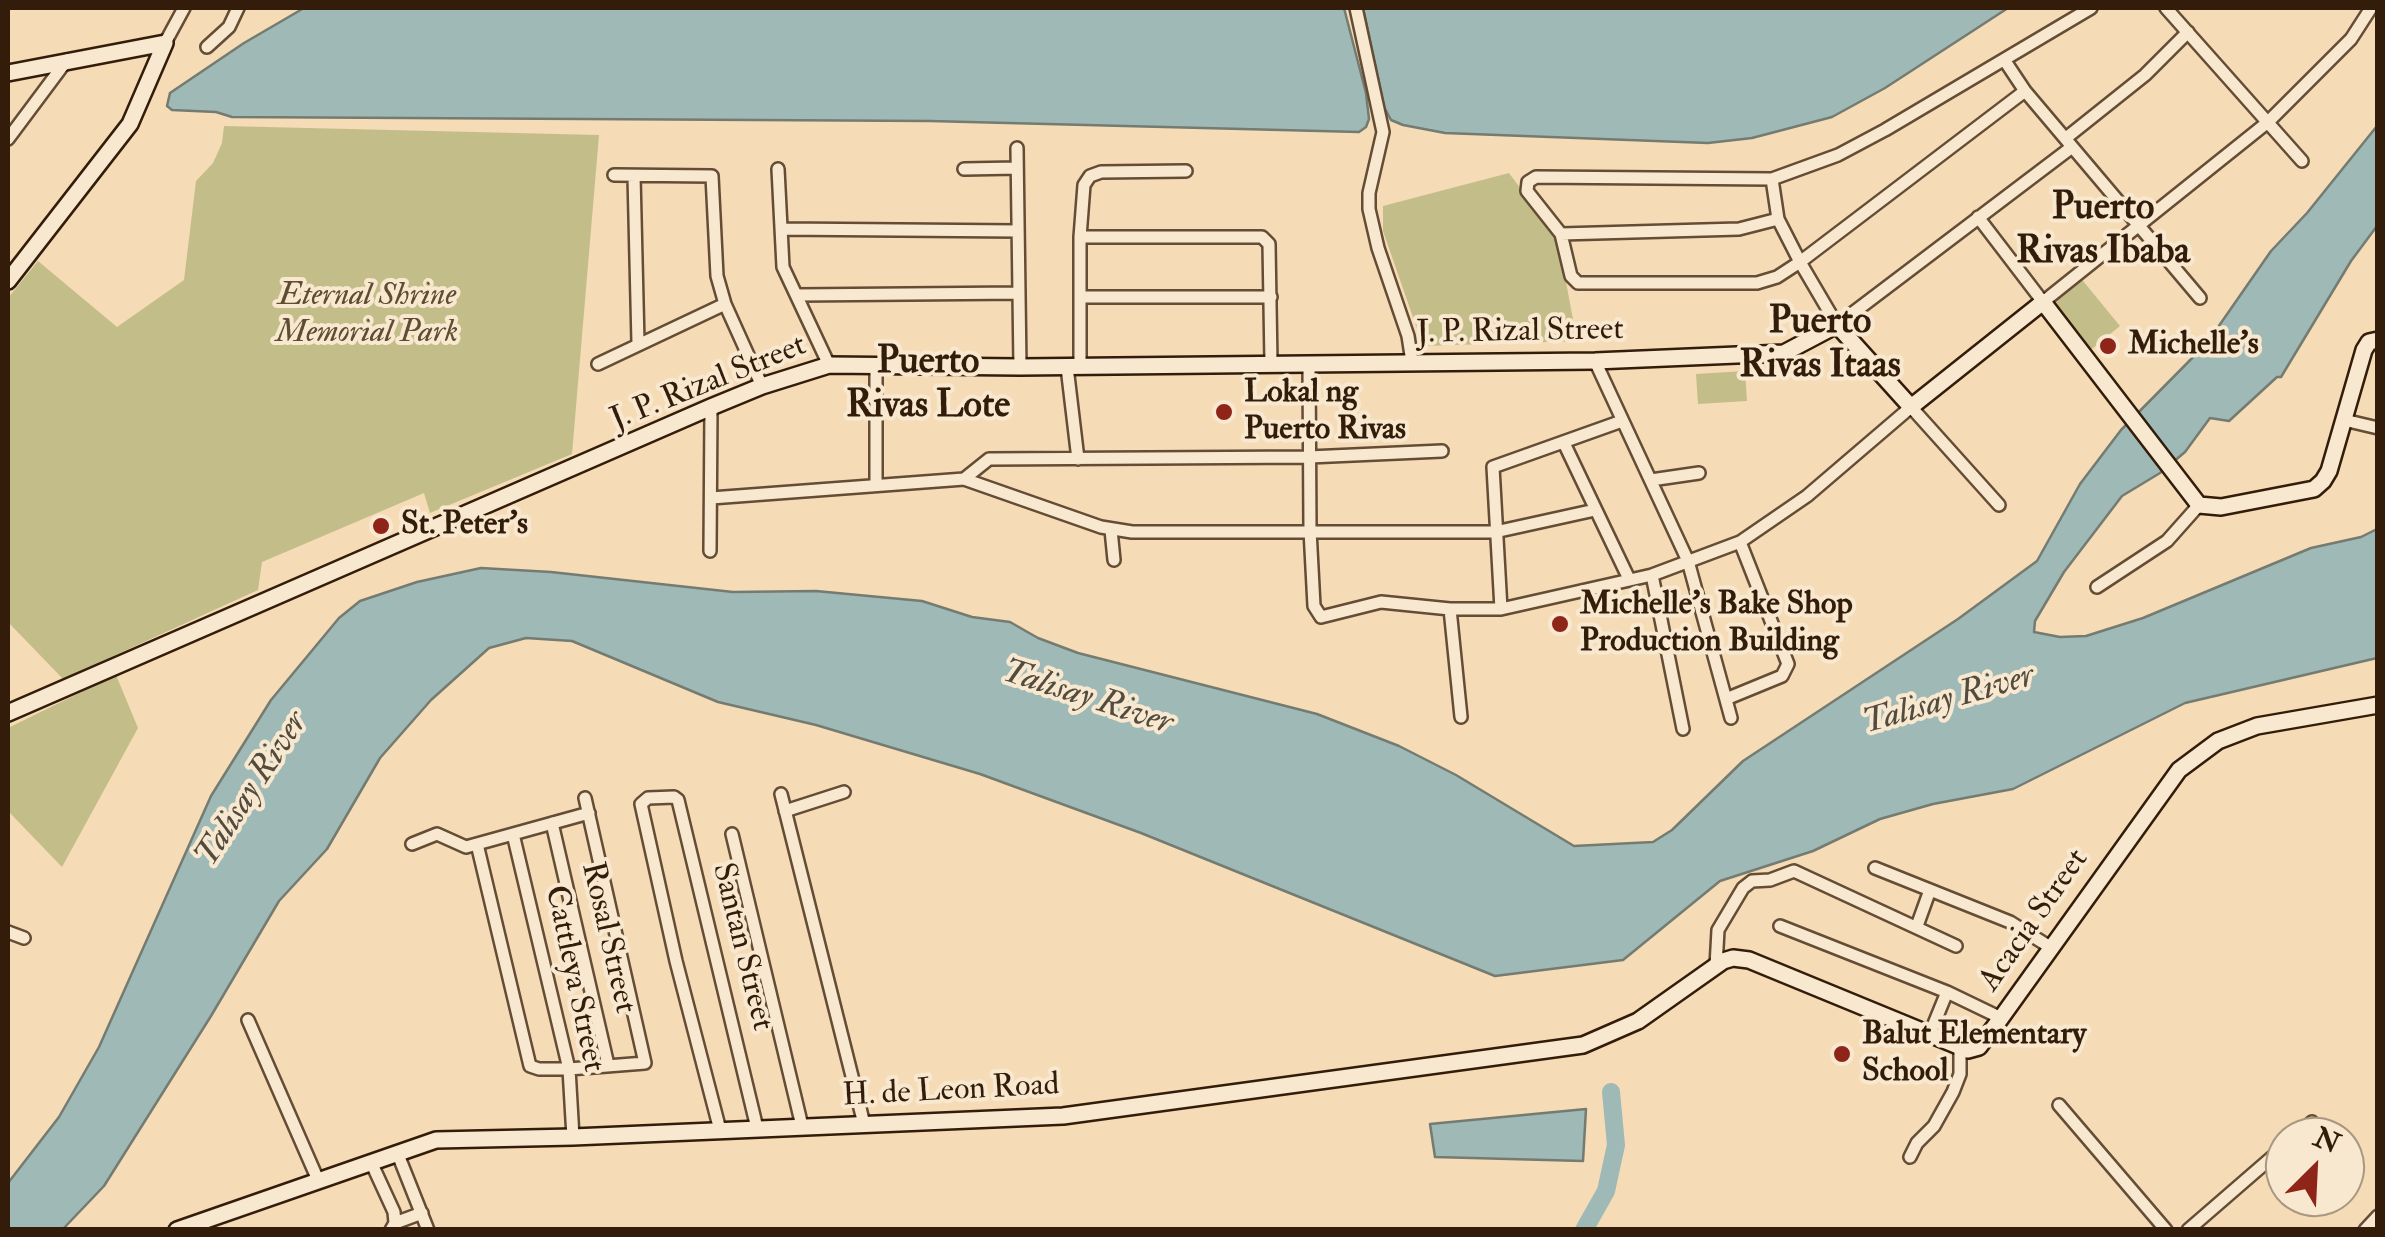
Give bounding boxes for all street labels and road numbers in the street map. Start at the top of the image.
street label: J. P. Rizal Street [1416,312,1624,354]
street label: J. P. Rizal Street [606,327,812,441]
street label: Acacia Street [1972,842,2098,1000]
street label: Rosal Street [571,859,643,1017]
street label: Santan Street [702,859,780,1035]
street label: Cattleya Street [535,882,611,1076]
street label: H. de Leon Road [842,1067,1060,1117]

